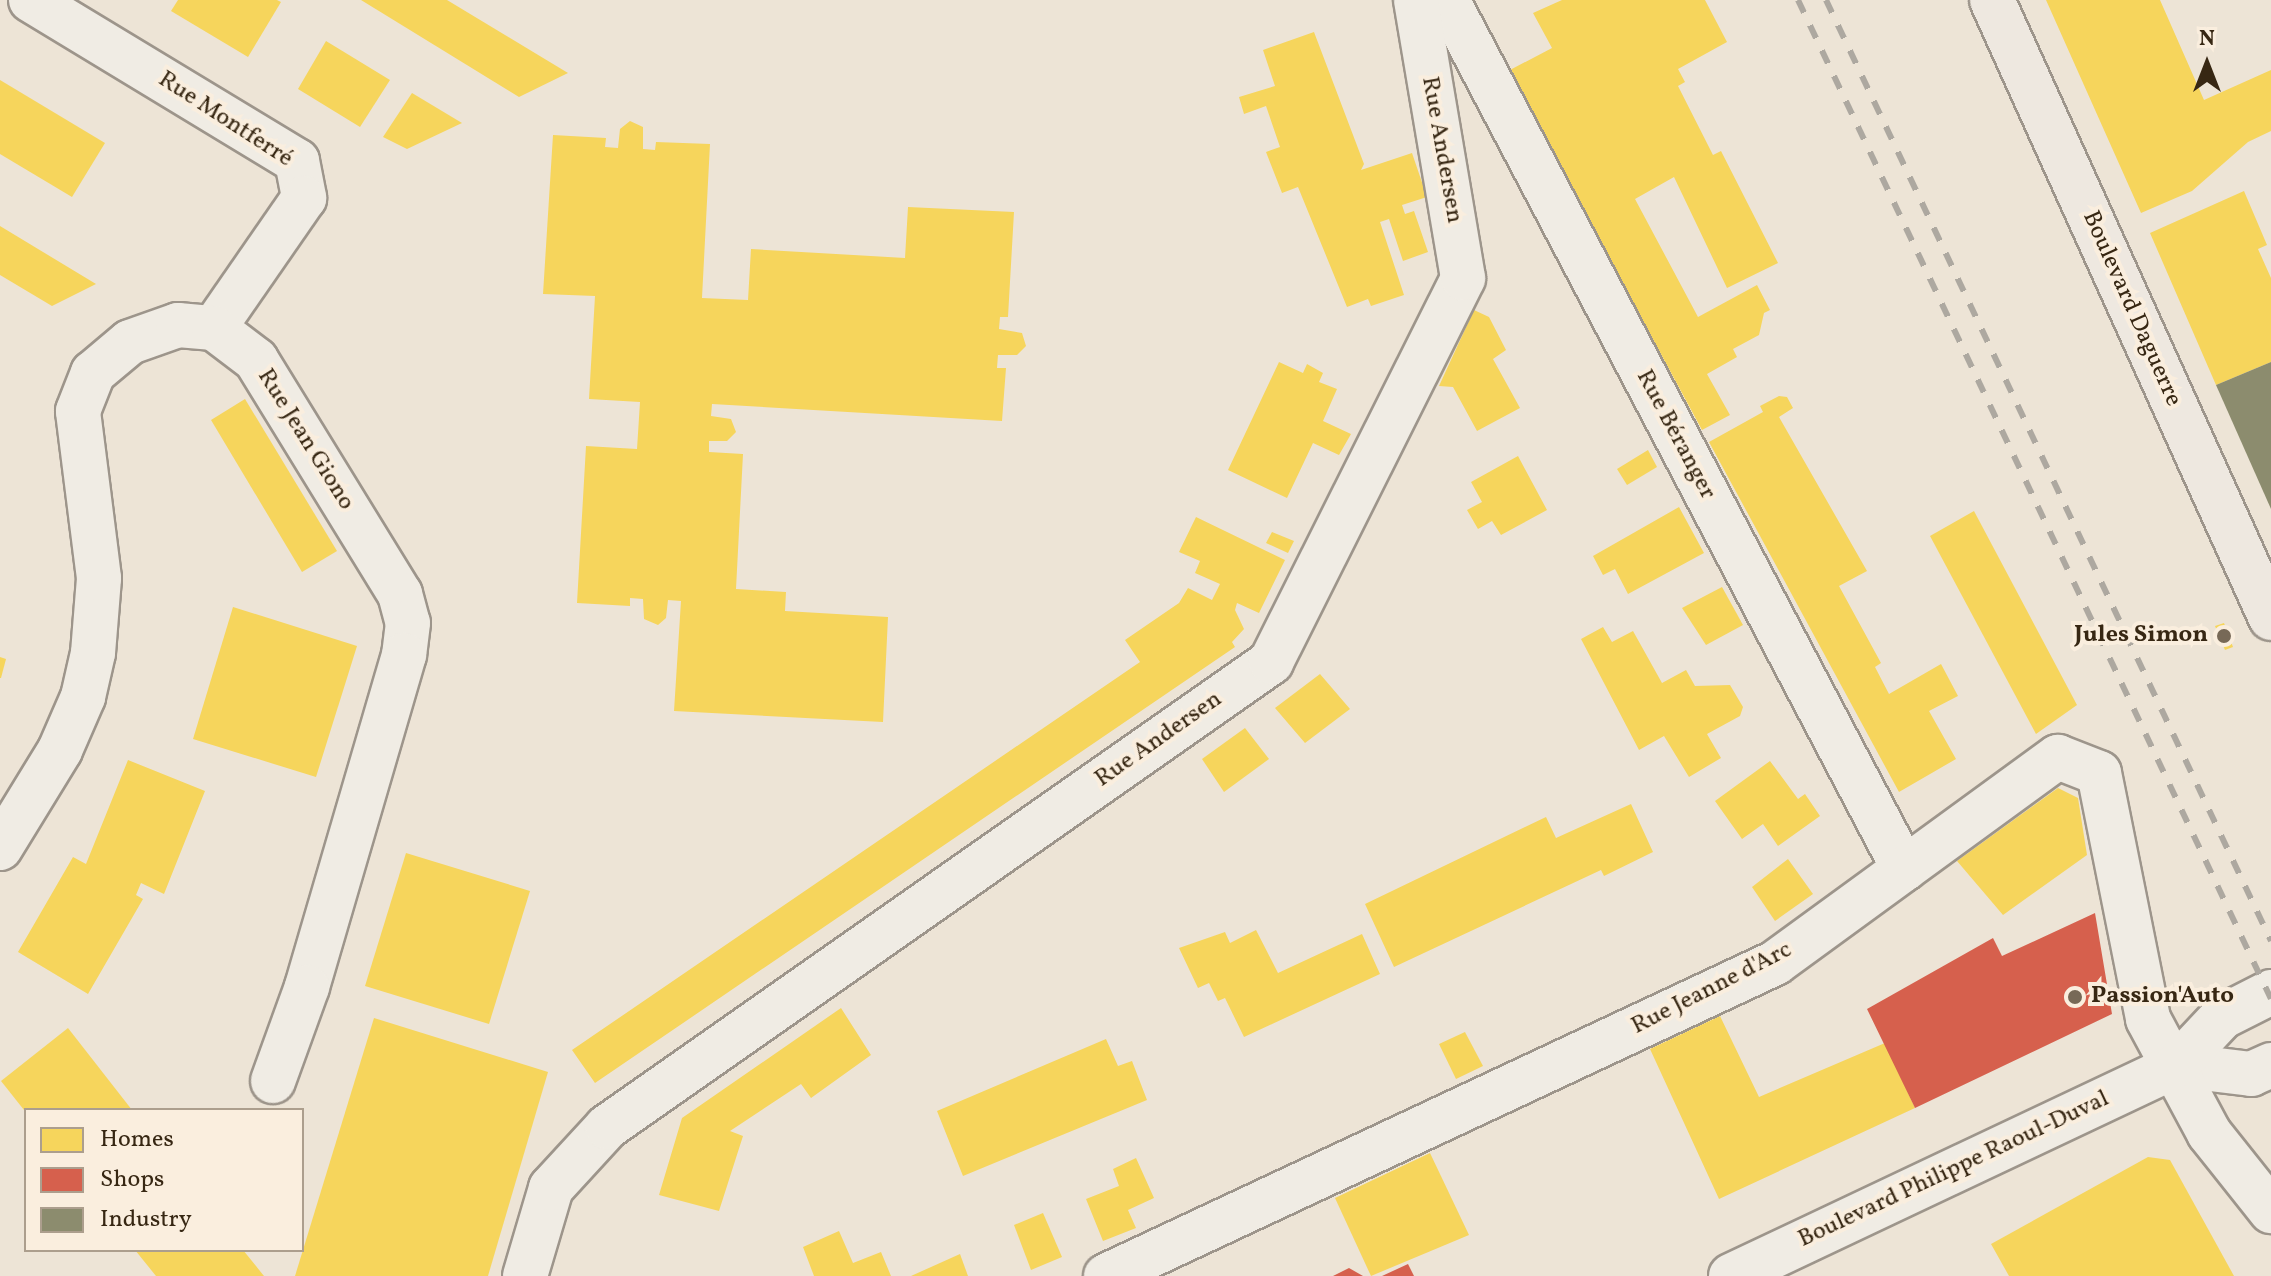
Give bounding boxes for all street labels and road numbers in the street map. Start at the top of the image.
street label: Rue Montferré [152,66,298,174]
street label: Rue Andersen [1414,74,1468,226]
street label: Boulevard Daguerre [2075,207,2187,411]
street label: Rue Jean Giono [250,364,360,516]
street label: Rue Béranger [1629,365,1721,505]
street label: Rue Andersen [1090,686,1228,794]
street label: Rue Jeanne d'Arc [1627,936,1797,1042]
street label: Boulevard Philippe Raoul-Duval [1794,1085,2114,1255]

